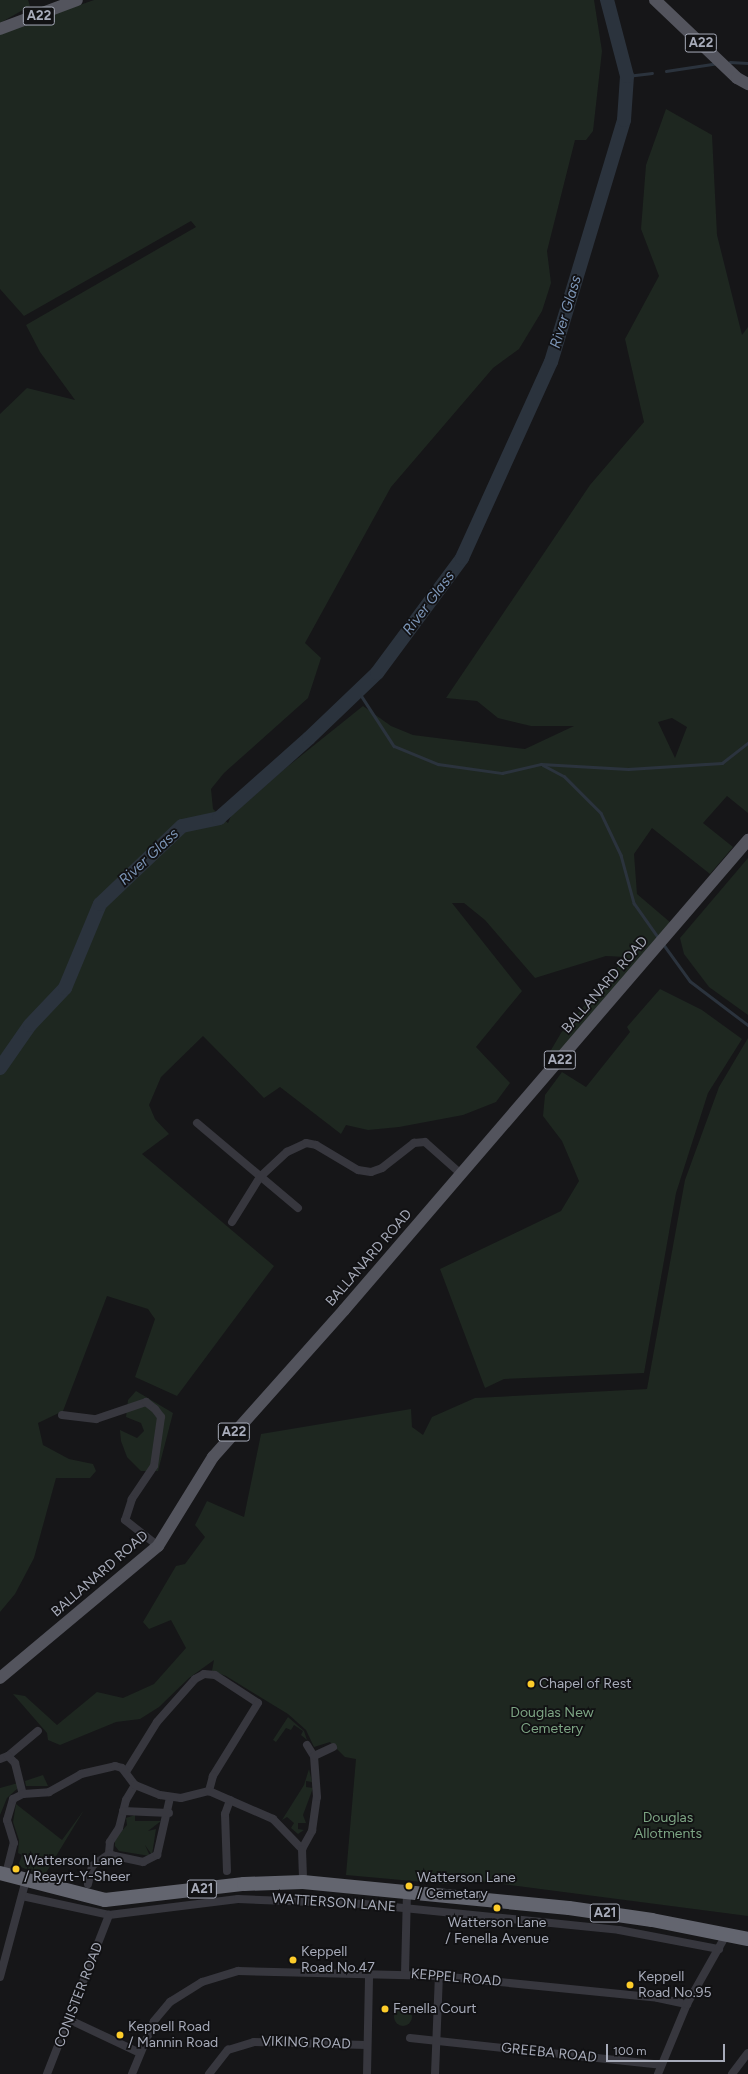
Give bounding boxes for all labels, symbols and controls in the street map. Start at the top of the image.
road number: A22 [22,5,56,27]
road number: A22 [684,32,718,54]
water label: River Glass [546,273,586,351]
water label: River Glass [399,568,459,638]
water label: River Glass [115,825,183,889]
street label: BALLANARD ROAD [558,933,652,1037]
road number: A22 [543,1049,577,1071]
street label: BALLANARD ROAD [322,1206,416,1310]
road number: A22 [217,1421,251,1443]
street label: BALLANARD ROAD [48,1527,152,1621]
place label: Chapel of Rest [539,1676,631,1692]
marker: Chapel of Rest [526,1679,536,1689]
park label: Douglas New Cemetery [510,1705,594,1738]
park label: Douglas Allotments [634,1810,702,1842]
place label: Watterson Lane / Reayrt-Y-Sheer [24,1853,130,1886]
marker: Watterson Lane / Reayrt-Y-Sheer [11,1864,21,1874]
place label: Watterson Lane / Cemetary [417,1870,516,1902]
road number: A21 [186,1878,218,1900]
marker: Watterson Lane / Cemetary [404,1881,414,1891]
street label: WATTERSON LANE [271,1890,397,1916]
road number: A21 [589,1902,621,1924]
marker: Watterson Lane / Fenella Avenue [492,1903,502,1913]
place label: Watterson Lane / Fenella Avenue [445,1915,549,1948]
street label: CONISTER ROAD [51,1940,107,2050]
place label: Keppell Road No.47 [301,1944,375,1976]
marker: Keppell Road No.47 [288,1955,298,1965]
street label: KEPPEL ROAD [410,1966,502,1990]
place label: Keppell Road No.95 [638,1969,712,2002]
marker: Keppell Road No.95 [625,1980,635,1990]
place label: Fenella Court [393,2001,476,2017]
marker: Fenella Court [380,2004,390,2014]
place label: Keppell Road / Mannin Road [128,2019,218,2052]
marker: Keppell Road / Mannin Road [115,2030,125,2040]
street label: VIKING ROAD [261,2033,351,2053]
scale bar [608,2036,727,2062]
street label: GREEBA ROAD [500,2040,598,2066]
text: 100 m [613,2044,647,2058]

